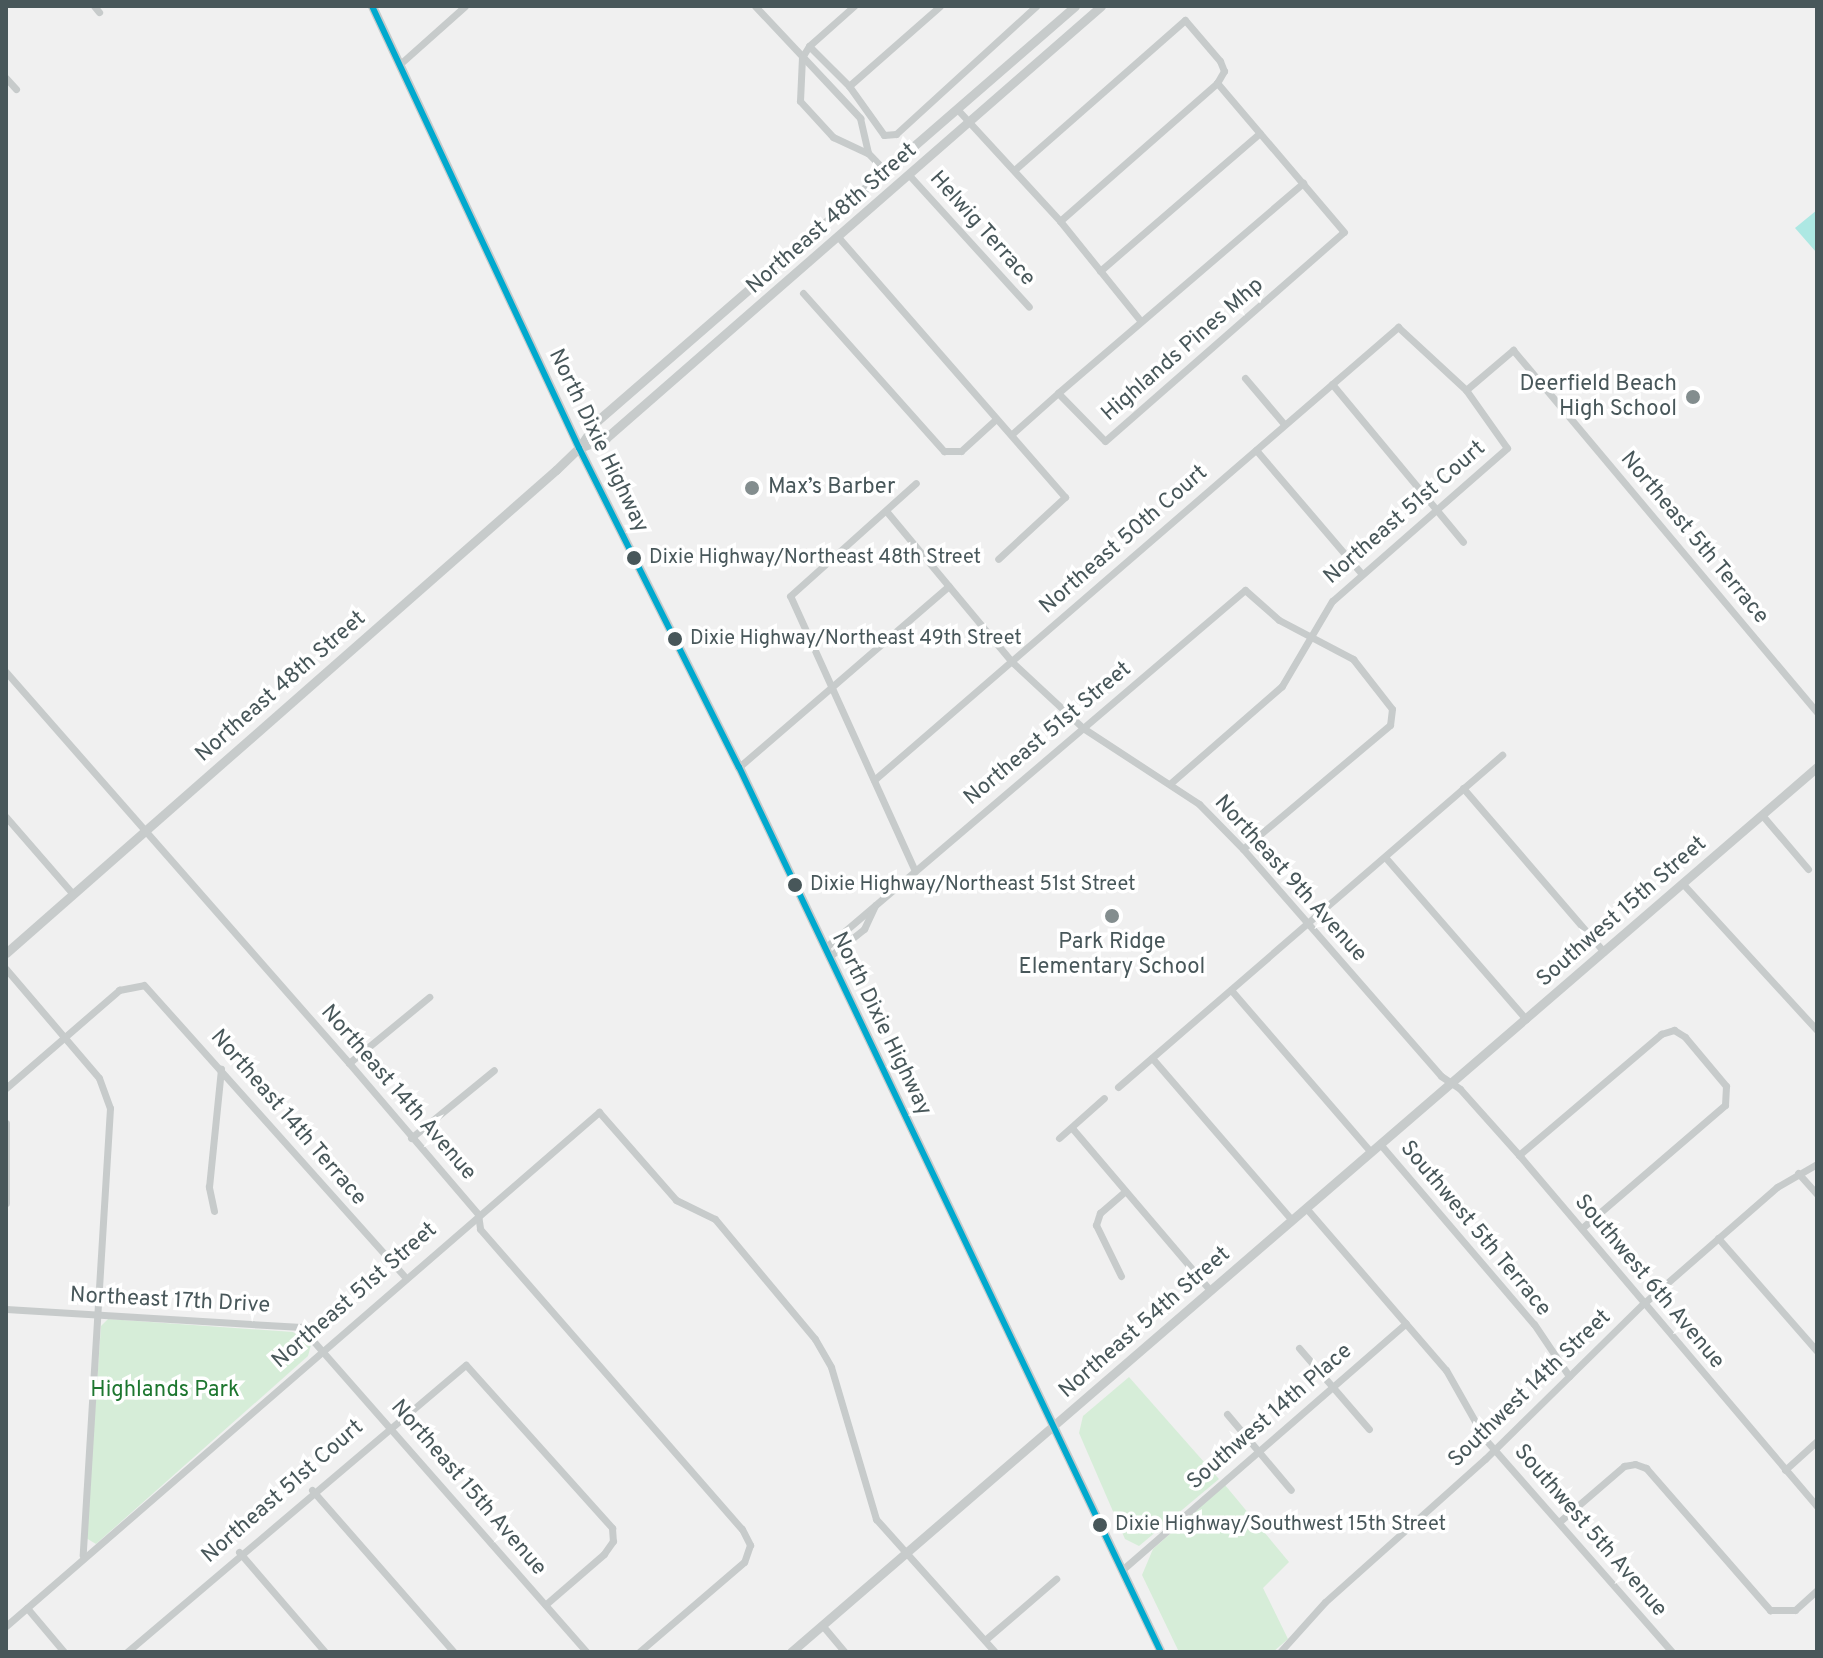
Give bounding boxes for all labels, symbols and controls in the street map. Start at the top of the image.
street label: Northeast 48th Street [742,138,922,300]
street label: Helwig Terrace [923,166,1041,292]
street label: Highlands Pines Mhp [1097,272,1269,428]
street label: North Dixie Highway [542,345,654,537]
place label: Deerfield Beach High School [1520,371,1677,422]
marker: Deerfield Beach High School [1684,388,1702,406]
street label: Northeast 51st Court [1319,436,1491,590]
street label: Northeast 5th Terrace [1614,446,1774,630]
street label: Northeast 50th Court [1035,460,1213,620]
place label: Max’s Barber [768,475,895,501]
marker: Max’s Barber [743,479,761,497]
place label: Dixie Highway/Northeast 48th Street [649,546,981,570]
marker: Dixie Highway/Northeast 48th Street [626,550,642,566]
street label: Northeast 48th Street [191,606,371,768]
place label: Dixie Highway/Northeast 49th Street [690,627,1022,651]
marker: Dixie Highway/Northeast 49th Street [667,631,683,647]
street label: Northeast 51st Street [959,656,1137,812]
street label: Northeast 9th Avenue [1208,790,1372,968]
street label: Southwest 15th Street [1532,831,1712,993]
place label: Dixie Highway/Northeast 51st Street [810,873,1136,897]
marker: Dixie Highway/Northeast 51st Street [787,877,803,893]
marker: Park Ridge Elementary School [1103,907,1121,925]
street label: North Dixie Highway [825,928,937,1120]
place label: Park Ridge Elementary School [1019,929,1205,980]
street label: Northeast 14th Avenue [314,1000,482,1186]
street label: Northeast 14th Terrace [204,1024,372,1212]
street label: Southwest 5th Terrace [1394,1136,1556,1322]
street label: Southwest 6th Avenue [1568,1189,1730,1375]
street label: Northeast 51st Street [267,1217,443,1375]
street label: Northeast 54th Street [1054,1242,1236,1404]
street label: Northeast 17th Drive [69,1283,271,1319]
street label: Southwest 14th Street [1443,1305,1617,1473]
street label: Southwest 14th Place [1182,1338,1358,1496]
park label: Highlands Park [90,1378,240,1404]
street label: Northeast 15th Avenue [384,1394,552,1582]
street label: Northeast 51st Court [197,1415,369,1569]
street label: Southwest 5th Avenue [1508,1439,1672,1623]
place label: Dixie Highway/Southwest 15th Street [1115,1513,1446,1537]
marker: Dixie Highway/Southwest 15th Street [1092,1517,1108,1533]

